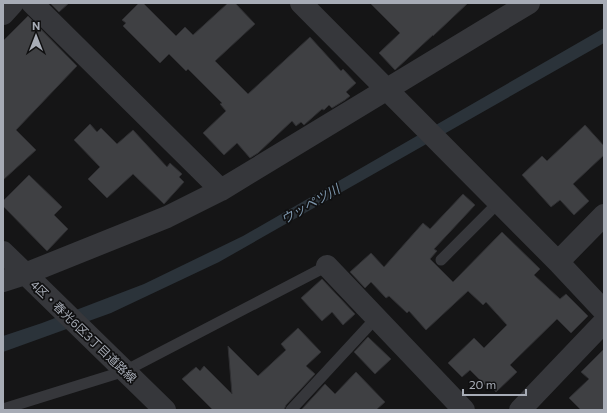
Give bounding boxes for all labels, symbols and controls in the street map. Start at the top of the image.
north arrow [16,16,56,56]
text: N [32,19,40,32]
water label: ウッペツ川 [278,180,344,227]
street label: 4区・春光6区3丁目道路線 [28,277,140,385]
scale bar [463,371,526,397]
text: 20 m [469,377,496,391]

